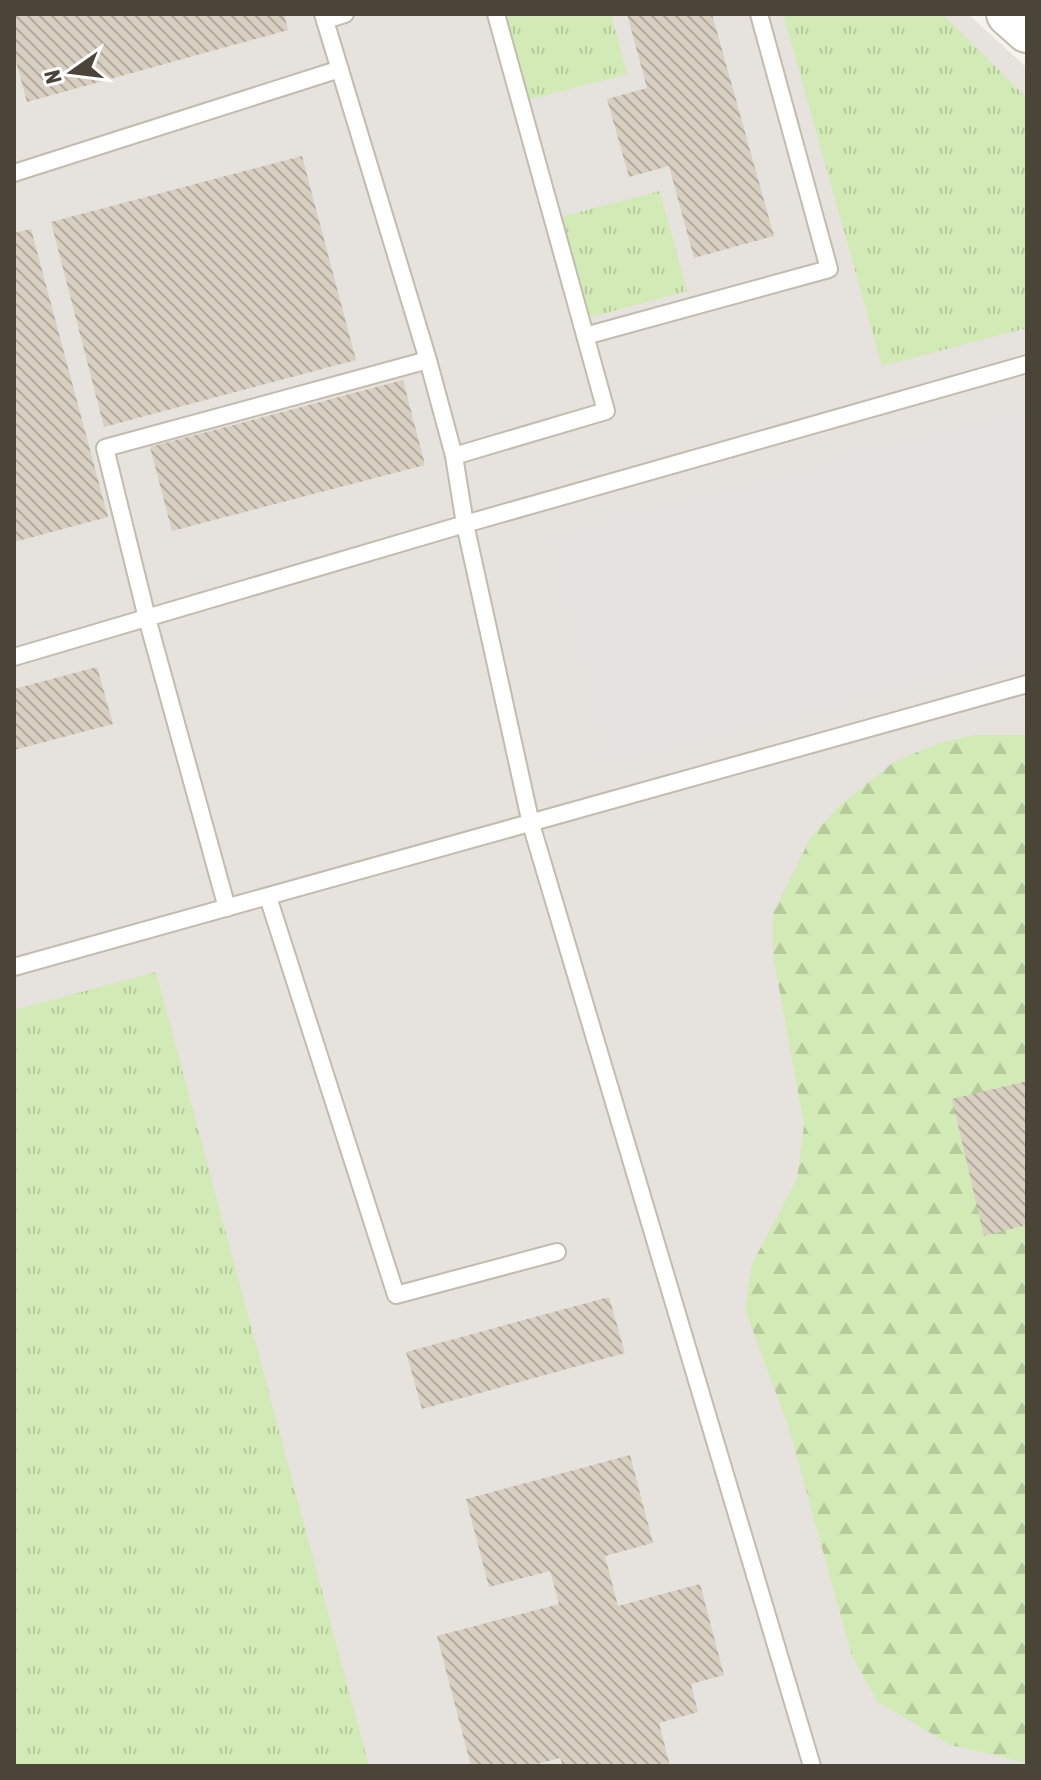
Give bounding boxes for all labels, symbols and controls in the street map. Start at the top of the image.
north arrow [32,32,112,112]
text: N [38,67,67,86]

